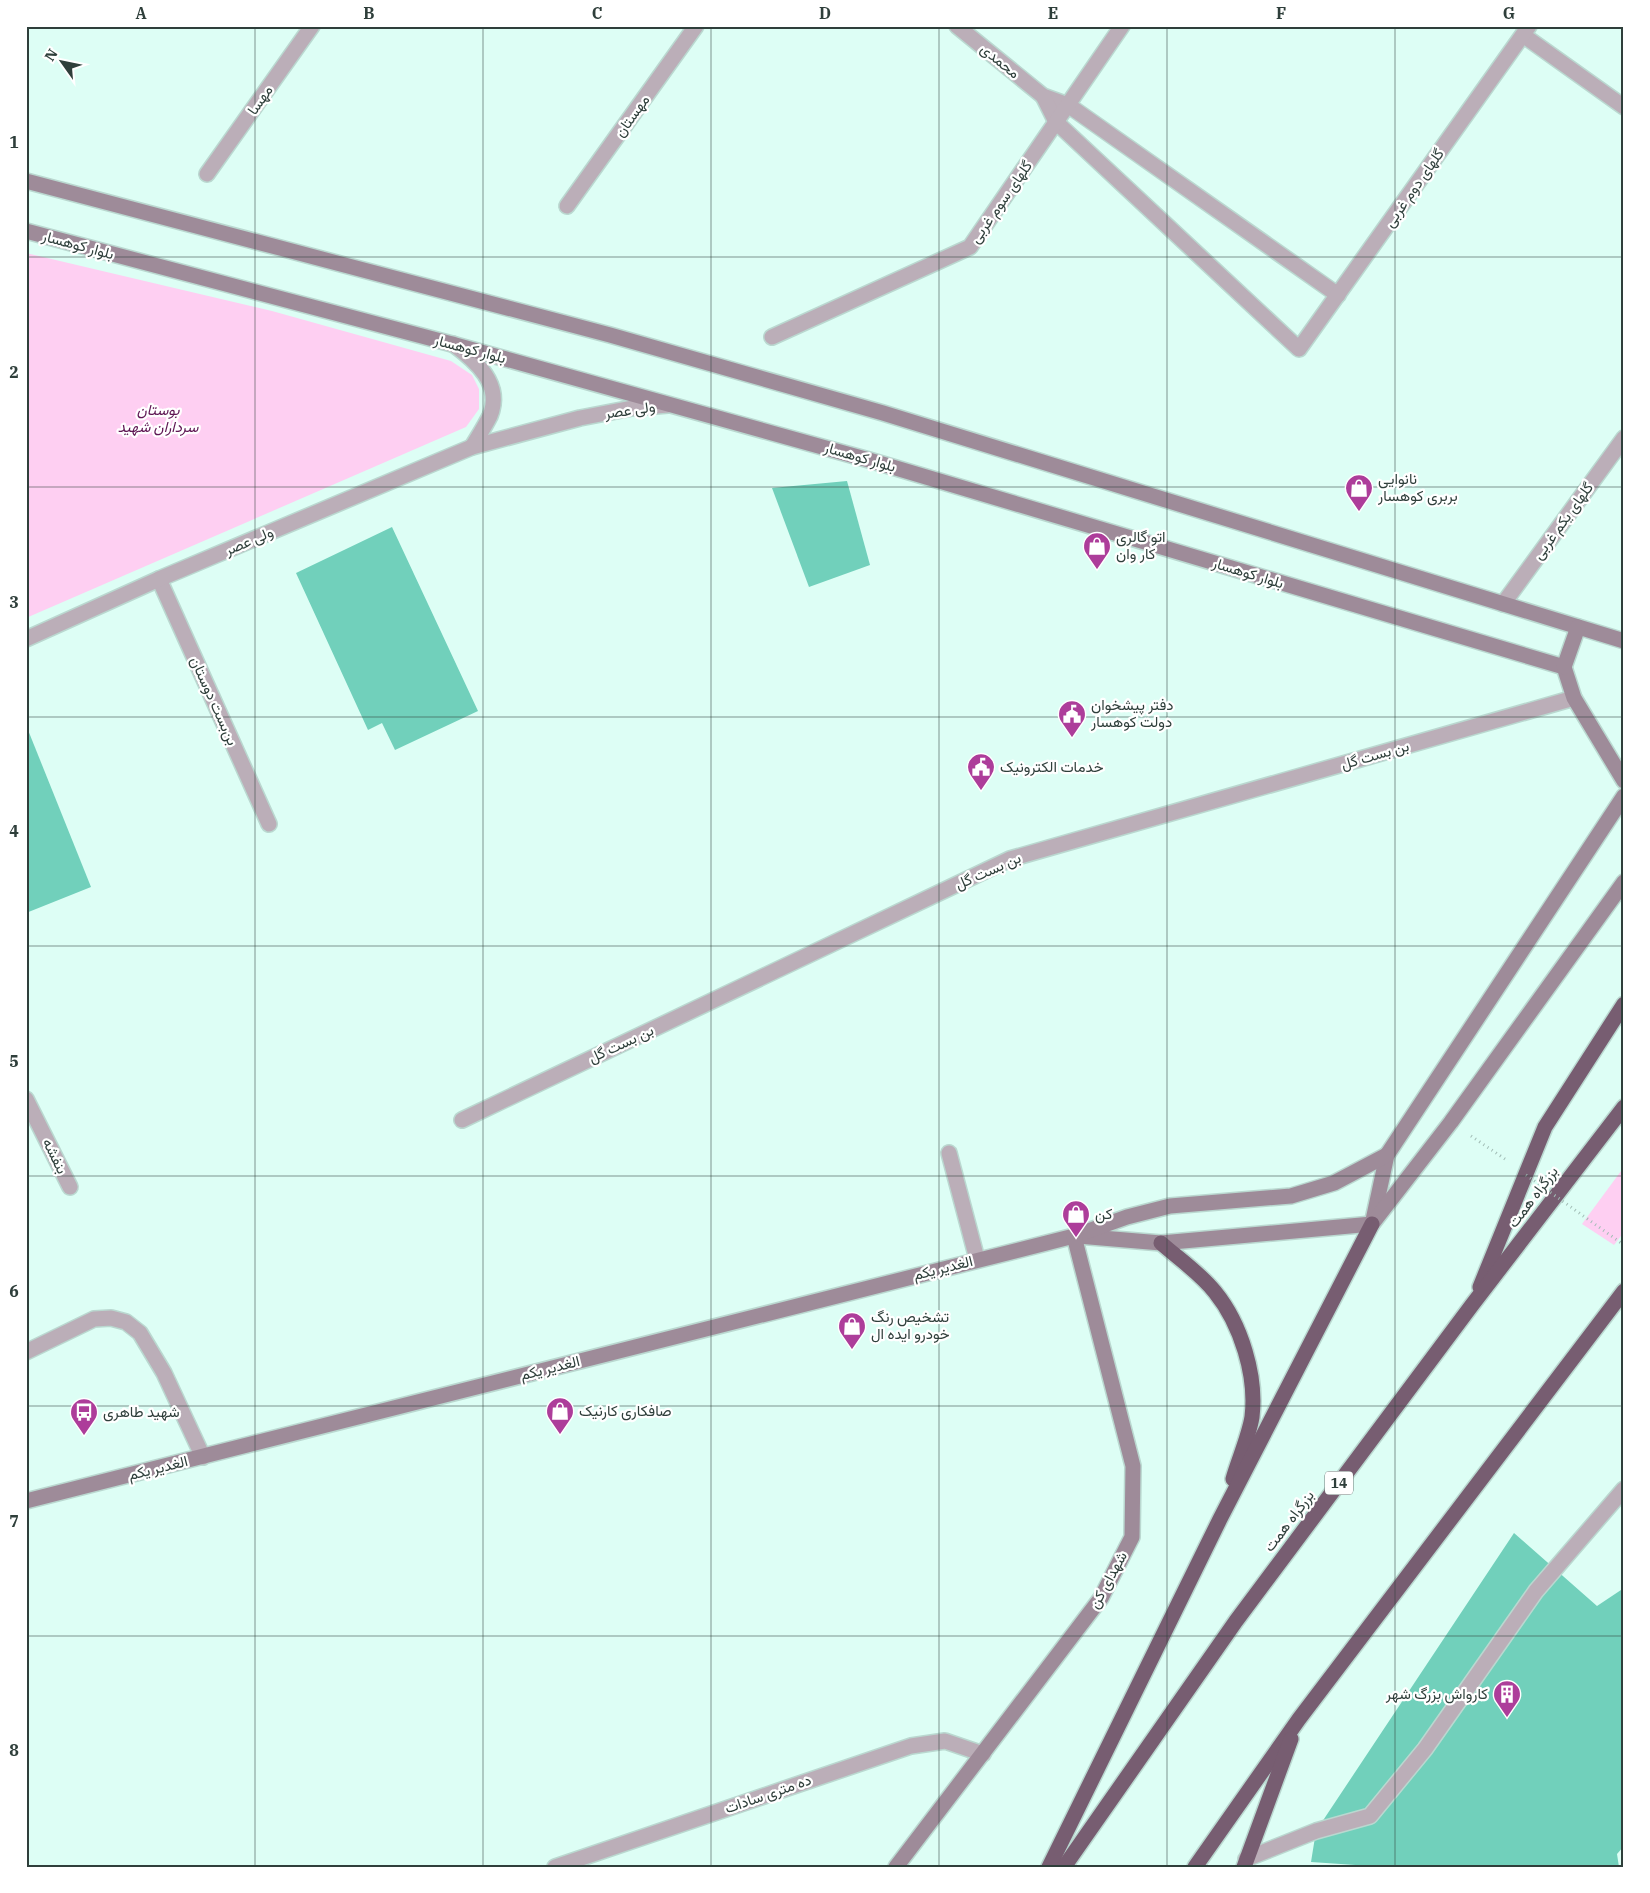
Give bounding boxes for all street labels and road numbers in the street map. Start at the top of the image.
street label: محمدی [976,39,1024,83]
street label: مهسا [243,81,277,118]
street label: مهستان [610,91,653,141]
street label: گلهای دوم غربی [1379,144,1449,231]
street label: گلهای سوم غربی [965,156,1037,247]
street label: بلوار کوهسار [39,226,116,263]
street label: بلوار کوهسار [431,330,508,367]
street label: ولی عصر [603,397,657,424]
street label: بلوار کوهسار [821,437,898,476]
street label: گلهای یکم غربی [1528,478,1598,564]
street label: ولی عصر [221,522,276,561]
street label: بلوار کوهسار [1209,552,1286,592]
street label: بن‌بست دوستان [185,653,243,749]
street label: بن بست گل [1339,736,1411,774]
street label: بن بست گل [952,848,1024,894]
street label: بن بست گل [585,1020,657,1068]
street label: بنفشه [39,1135,72,1177]
street label: بزرگراه همت [1503,1162,1562,1231]
street label: الغدیر یکم [911,1251,975,1285]
street label: الغدیر یکم [518,1351,582,1385]
street label: الغدیر یکم [126,1451,190,1485]
road number: 14 [1325,1472,1353,1495]
street label: بزرگراه همت [1259,1486,1318,1555]
street label: شهدای کن [1084,1548,1132,1612]
street label: ده متری سادات [722,1770,814,1818]

